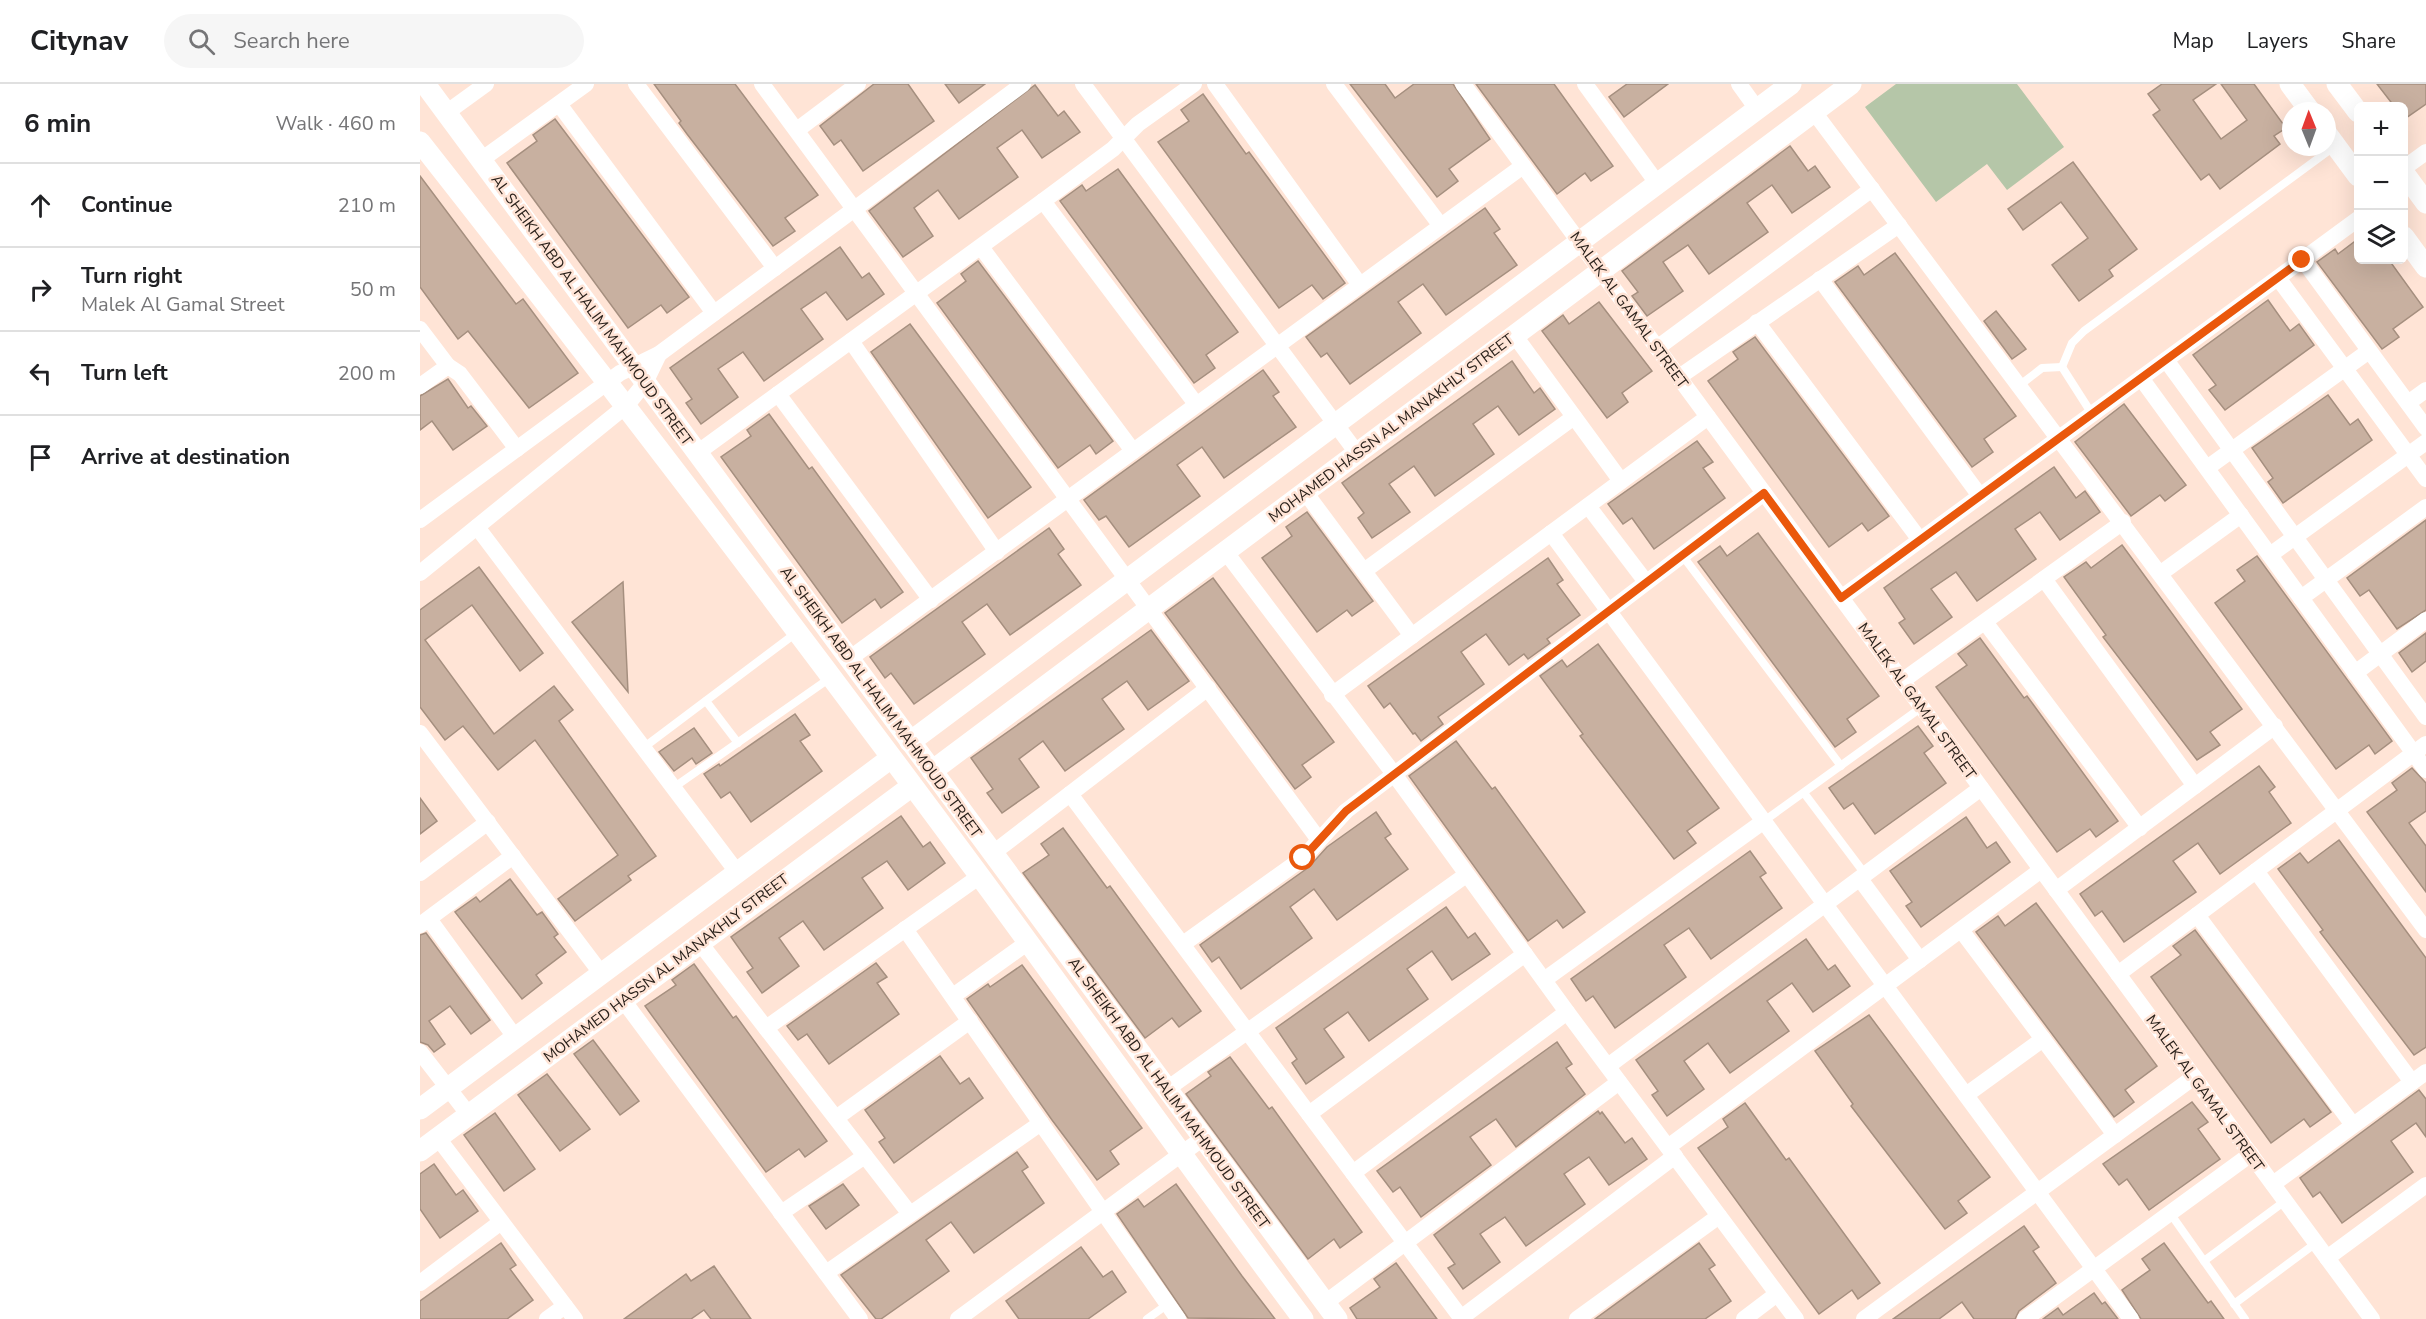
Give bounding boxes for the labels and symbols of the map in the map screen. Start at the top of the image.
north arrow [2282,102,2336,156]
street label: AL SHEIKH ABD AL HALIM MAHMOUD STREET [487,170,697,450]
street label: MALEK AL GAMAL STREET [1565,228,1693,392]
route end [2288,246,2314,272]
street label: MOHAMED HASSN AL MANAKHLY STREET [1264,329,1518,527]
street label: AL SHEIKH ABD AL HALIM MAHMOUD STREET [776,562,986,842]
street label: MALEK AL GAMAL STREET [1853,619,1981,783]
route start [1289,844,1315,870]
street label: MOHAMED HASSN AL MANAKHLY STREET [539,869,793,1067]
street label: AL SHEIKH ABD AL HALIM MAHMOUD STREET [1064,953,1274,1233]
street label: MALEK AL GAMAL STREET [2141,1011,2269,1175]

